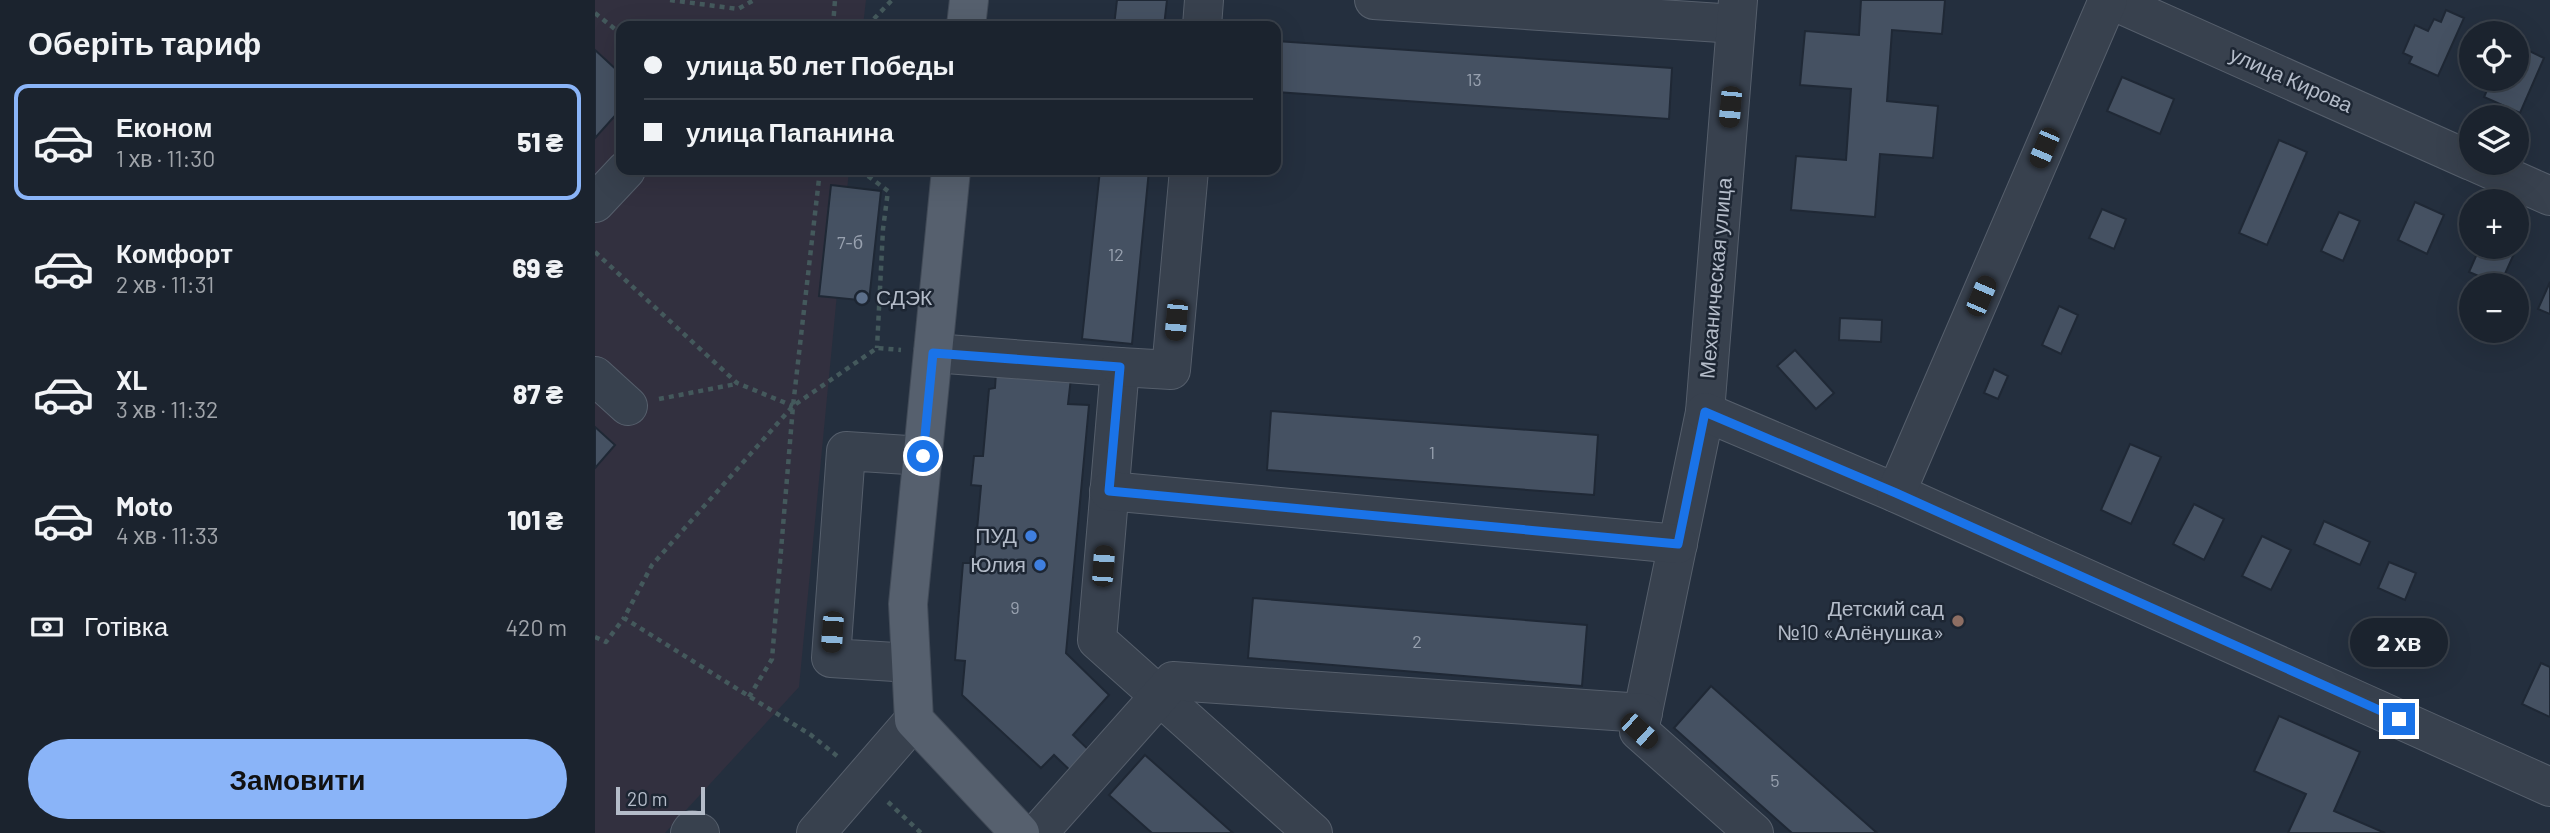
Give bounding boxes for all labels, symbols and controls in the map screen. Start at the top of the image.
map controls [2459,21,2529,343]
button: locate [2459,21,2529,91]
text: Оберіть тариф [28,23,261,61]
street label: улица Кирова [2226,40,2357,117]
text: улица 50 лет Победы [686,49,955,80]
house number: 13 [1466,68,1482,90]
car [1718,85,1743,129]
button: layers [2459,105,2529,175]
icon: car [32,111,95,174]
text: Економ [116,111,212,142]
text: улица Папанина [686,116,894,147]
car [2027,125,2062,171]
text: 51 ₴ [517,126,563,157]
text: 1 хв · 11:30 [116,144,215,172]
street label: Механическая улица [1693,176,1736,380]
button: + [2459,189,2529,259]
house number: 7-б [837,231,863,253]
icon: car [32,237,95,300]
text: Комфорт [116,237,233,268]
house number: 12 [1108,243,1124,265]
text: 69 ₴ [512,252,563,283]
text: 2 хв · 11:31 [116,270,214,298]
car [1964,273,1999,319]
button: − [2459,273,2529,343]
place label: СДЭК [876,284,933,309]
marker: СДЭК [854,290,870,306]
car [1164,298,1189,342]
icon: car [32,363,95,426]
text: XL [116,364,147,395]
text: 87 ₴ [513,378,563,409]
text: 3 хв · 11:32 [116,395,218,423]
route start [907,440,939,472]
house number: 1 [1429,441,1435,463]
icon: car [32,489,95,552]
text: Moto [116,490,173,521]
text: 101 ₴ [507,504,563,535]
text: 4 хв · 11:33 [116,521,219,549]
place label: ПУД [975,522,1017,547]
marker: ПУД [1023,528,1039,544]
car [1092,544,1115,588]
place label: Юлия [970,551,1026,576]
marker: Юлия [1032,557,1048,573]
place label: Детский сад №10 «Алёнушка» [1777,595,1944,644]
house number: 9 [1010,596,1020,618]
icon: cash [28,608,66,646]
text: Готівка [84,610,168,641]
car [821,610,844,654]
text: 420 m [505,613,567,641]
marker: Детский сад №10 «Алёнушка» [1950,613,1966,629]
callout: 2 хв [2350,618,2448,666]
text: 2 хв [2377,628,2421,656]
house number: 2 [1412,630,1422,652]
route end [2383,703,2415,735]
car [1617,709,1662,753]
button: Замовити [28,739,567,819]
house number: 5 [1770,769,1780,791]
scale bar [616,784,705,816]
text: 20 m [627,787,667,810]

